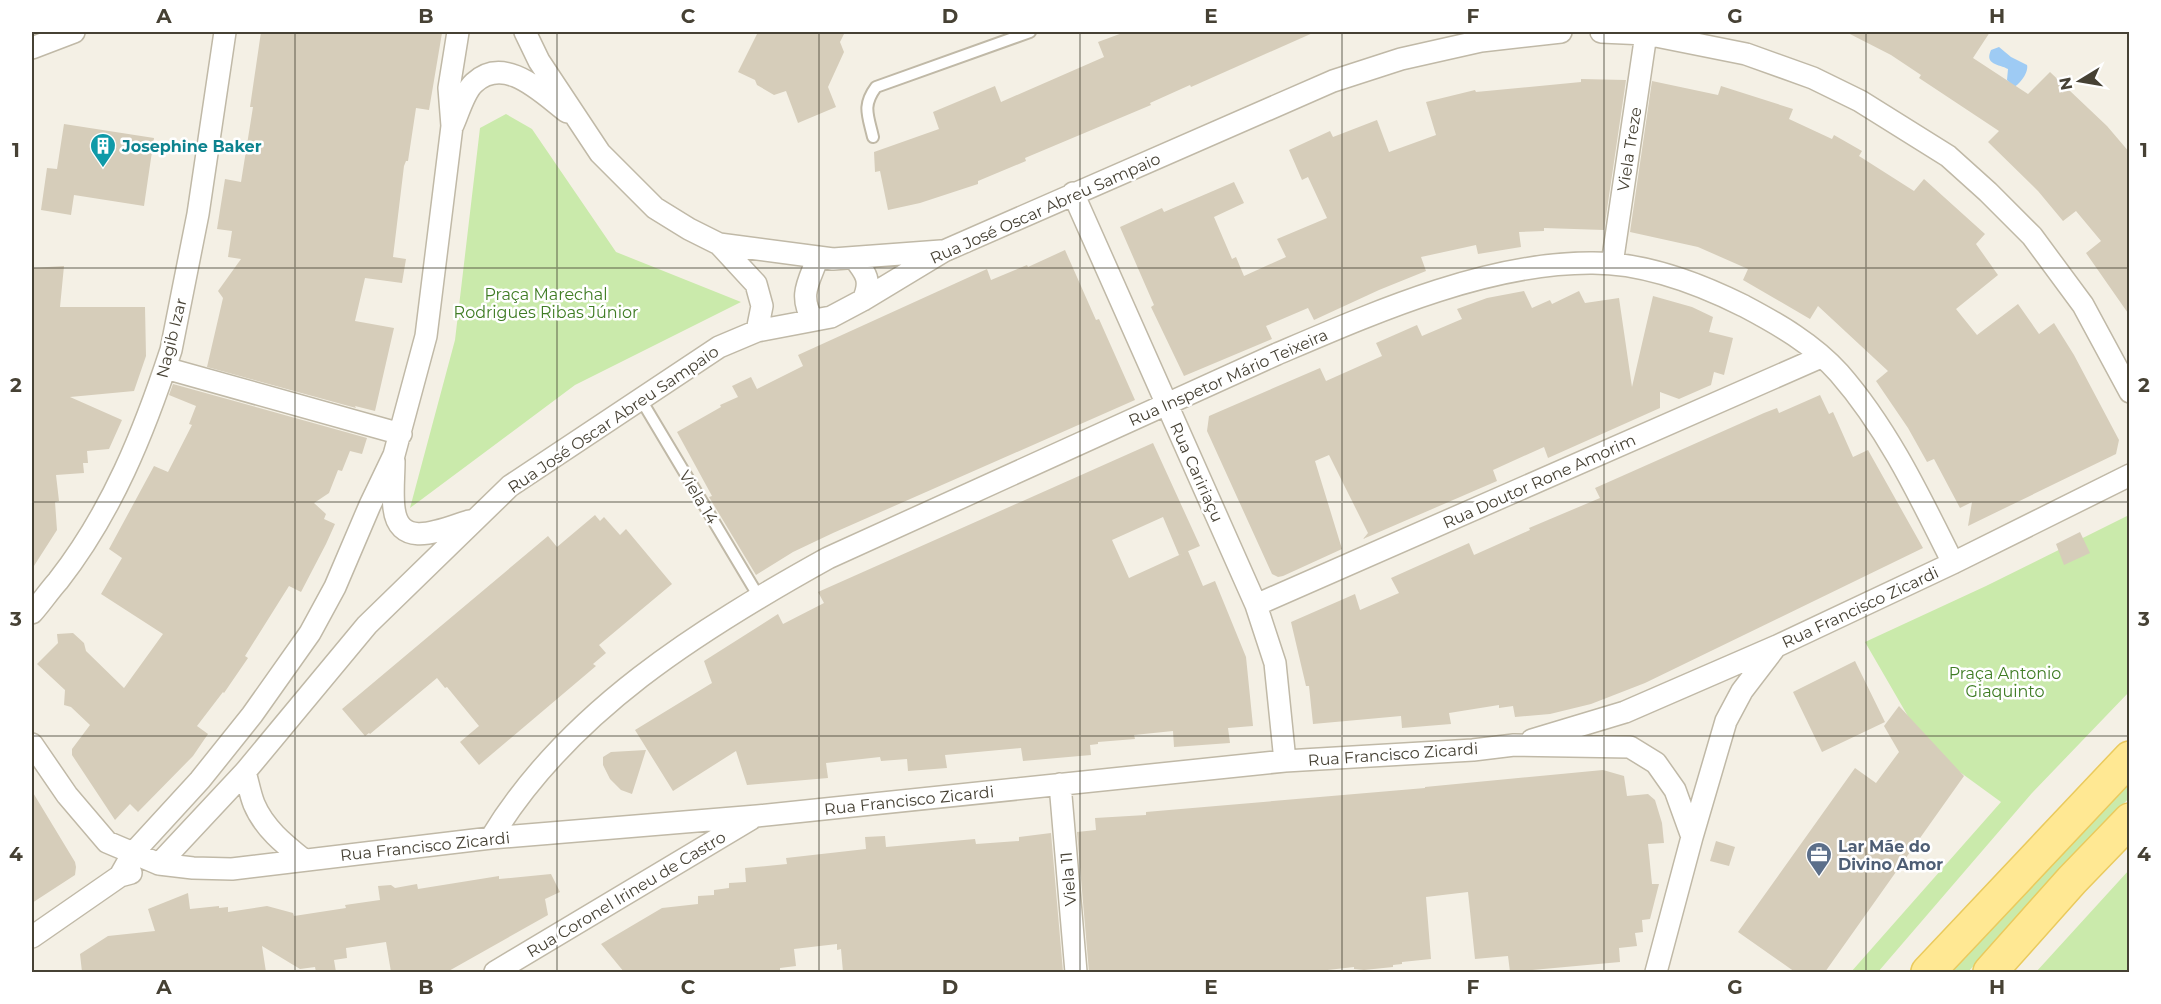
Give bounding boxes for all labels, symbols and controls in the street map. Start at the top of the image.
text: A [155,4,172,28]
text: B [418,4,434,28]
text: C [681,4,696,28]
text: D [942,4,958,28]
text: E [1204,4,1218,28]
text: F [1467,4,1480,28]
text: G [1727,4,1743,28]
text: H [1989,4,2005,28]
north arrow [2050,51,2110,111]
text: N [2055,76,2076,92]
street label: Viela Treze [1613,105,1646,193]
building icon: Josephine Baker [88,131,118,169]
place label: Josephine Baker [121,137,262,156]
text: 1 [12,138,20,162]
text: 1 [2140,138,2148,162]
street label: Rua José Oscar Abreu Sampaio [927,149,1163,268]
park label: Praça Marechal Rodrigues Ribas Júnior [454,285,638,322]
street label: Nagib Izar [152,296,191,380]
street label: Rua Inspetor Mário Teixeira [1126,325,1331,430]
street label: Rua José Oscar Abreu Sampaio [504,342,722,497]
text: 2 [10,373,22,397]
text: 2 [2138,373,2150,397]
street label: Rua Caririaçu [1166,419,1227,525]
street label: Rua Doutor Rone Amorim [1440,430,1639,533]
street label: Viela 14 [675,467,722,528]
street label: Rua Francisco Zicardi [1779,563,1942,652]
text: 3 [9,607,22,631]
text: 3 [2137,607,2150,631]
park label: Praça Antonio Giaquinto [1949,664,2061,701]
street label: Rua Francisco Zicardi [1307,739,1479,770]
street label: Rua Francisco Zicardi [823,782,995,819]
street label: Rua Coronel Irineu de Castro [523,827,729,962]
street label: Rua Francisco Zicardi [339,828,511,865]
place label: Lar Mãe do Divino Amor [1838,837,1943,874]
office icon: Lar Mãe do Divino Amor [1804,840,1834,878]
text: 4 [9,842,23,866]
text: 4 [2137,842,2151,866]
street label: Viela 11 [1057,851,1080,907]
text: A [155,975,172,999]
text: B [418,975,434,999]
text: C [681,975,696,999]
text: D [942,975,958,999]
text: E [1204,975,1218,999]
text: F [1467,975,1480,999]
text: G [1727,975,1743,999]
text: H [1989,975,2005,999]

